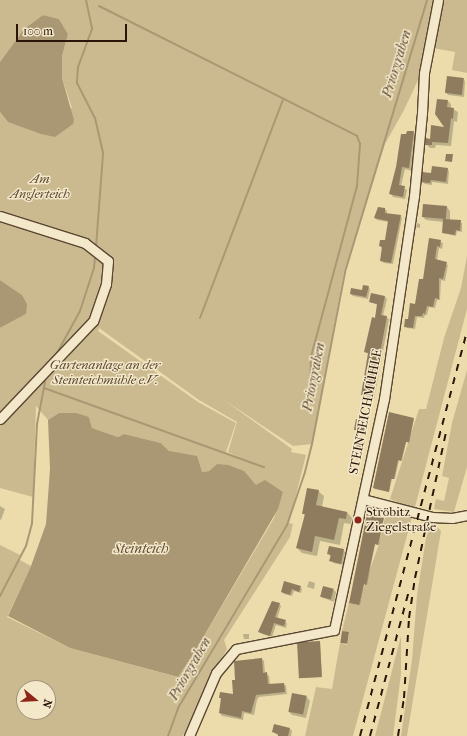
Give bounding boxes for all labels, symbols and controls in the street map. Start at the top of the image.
scale bar [18,16,129,42]
text: 100 m [23,24,53,38]
water label: Priorgraben [379,28,415,100]
park label: Am Anglerteich [10,172,70,203]
water label: Priorgraben [299,341,329,413]
street label: STEINTEICHMÜHLE [346,348,386,476]
park label: Gartenanlage an der Steinteichmühle e.V. [50,358,160,389]
place label: Ströbitz Ziegelstraße [366,505,436,536]
marker: Ströbitz Ziegelstraße [353,515,363,525]
water label: Steinteich [113,541,169,557]
water label: Priorgraben [165,634,215,704]
north arrow [16,680,56,720]
text: N [39,698,54,710]

